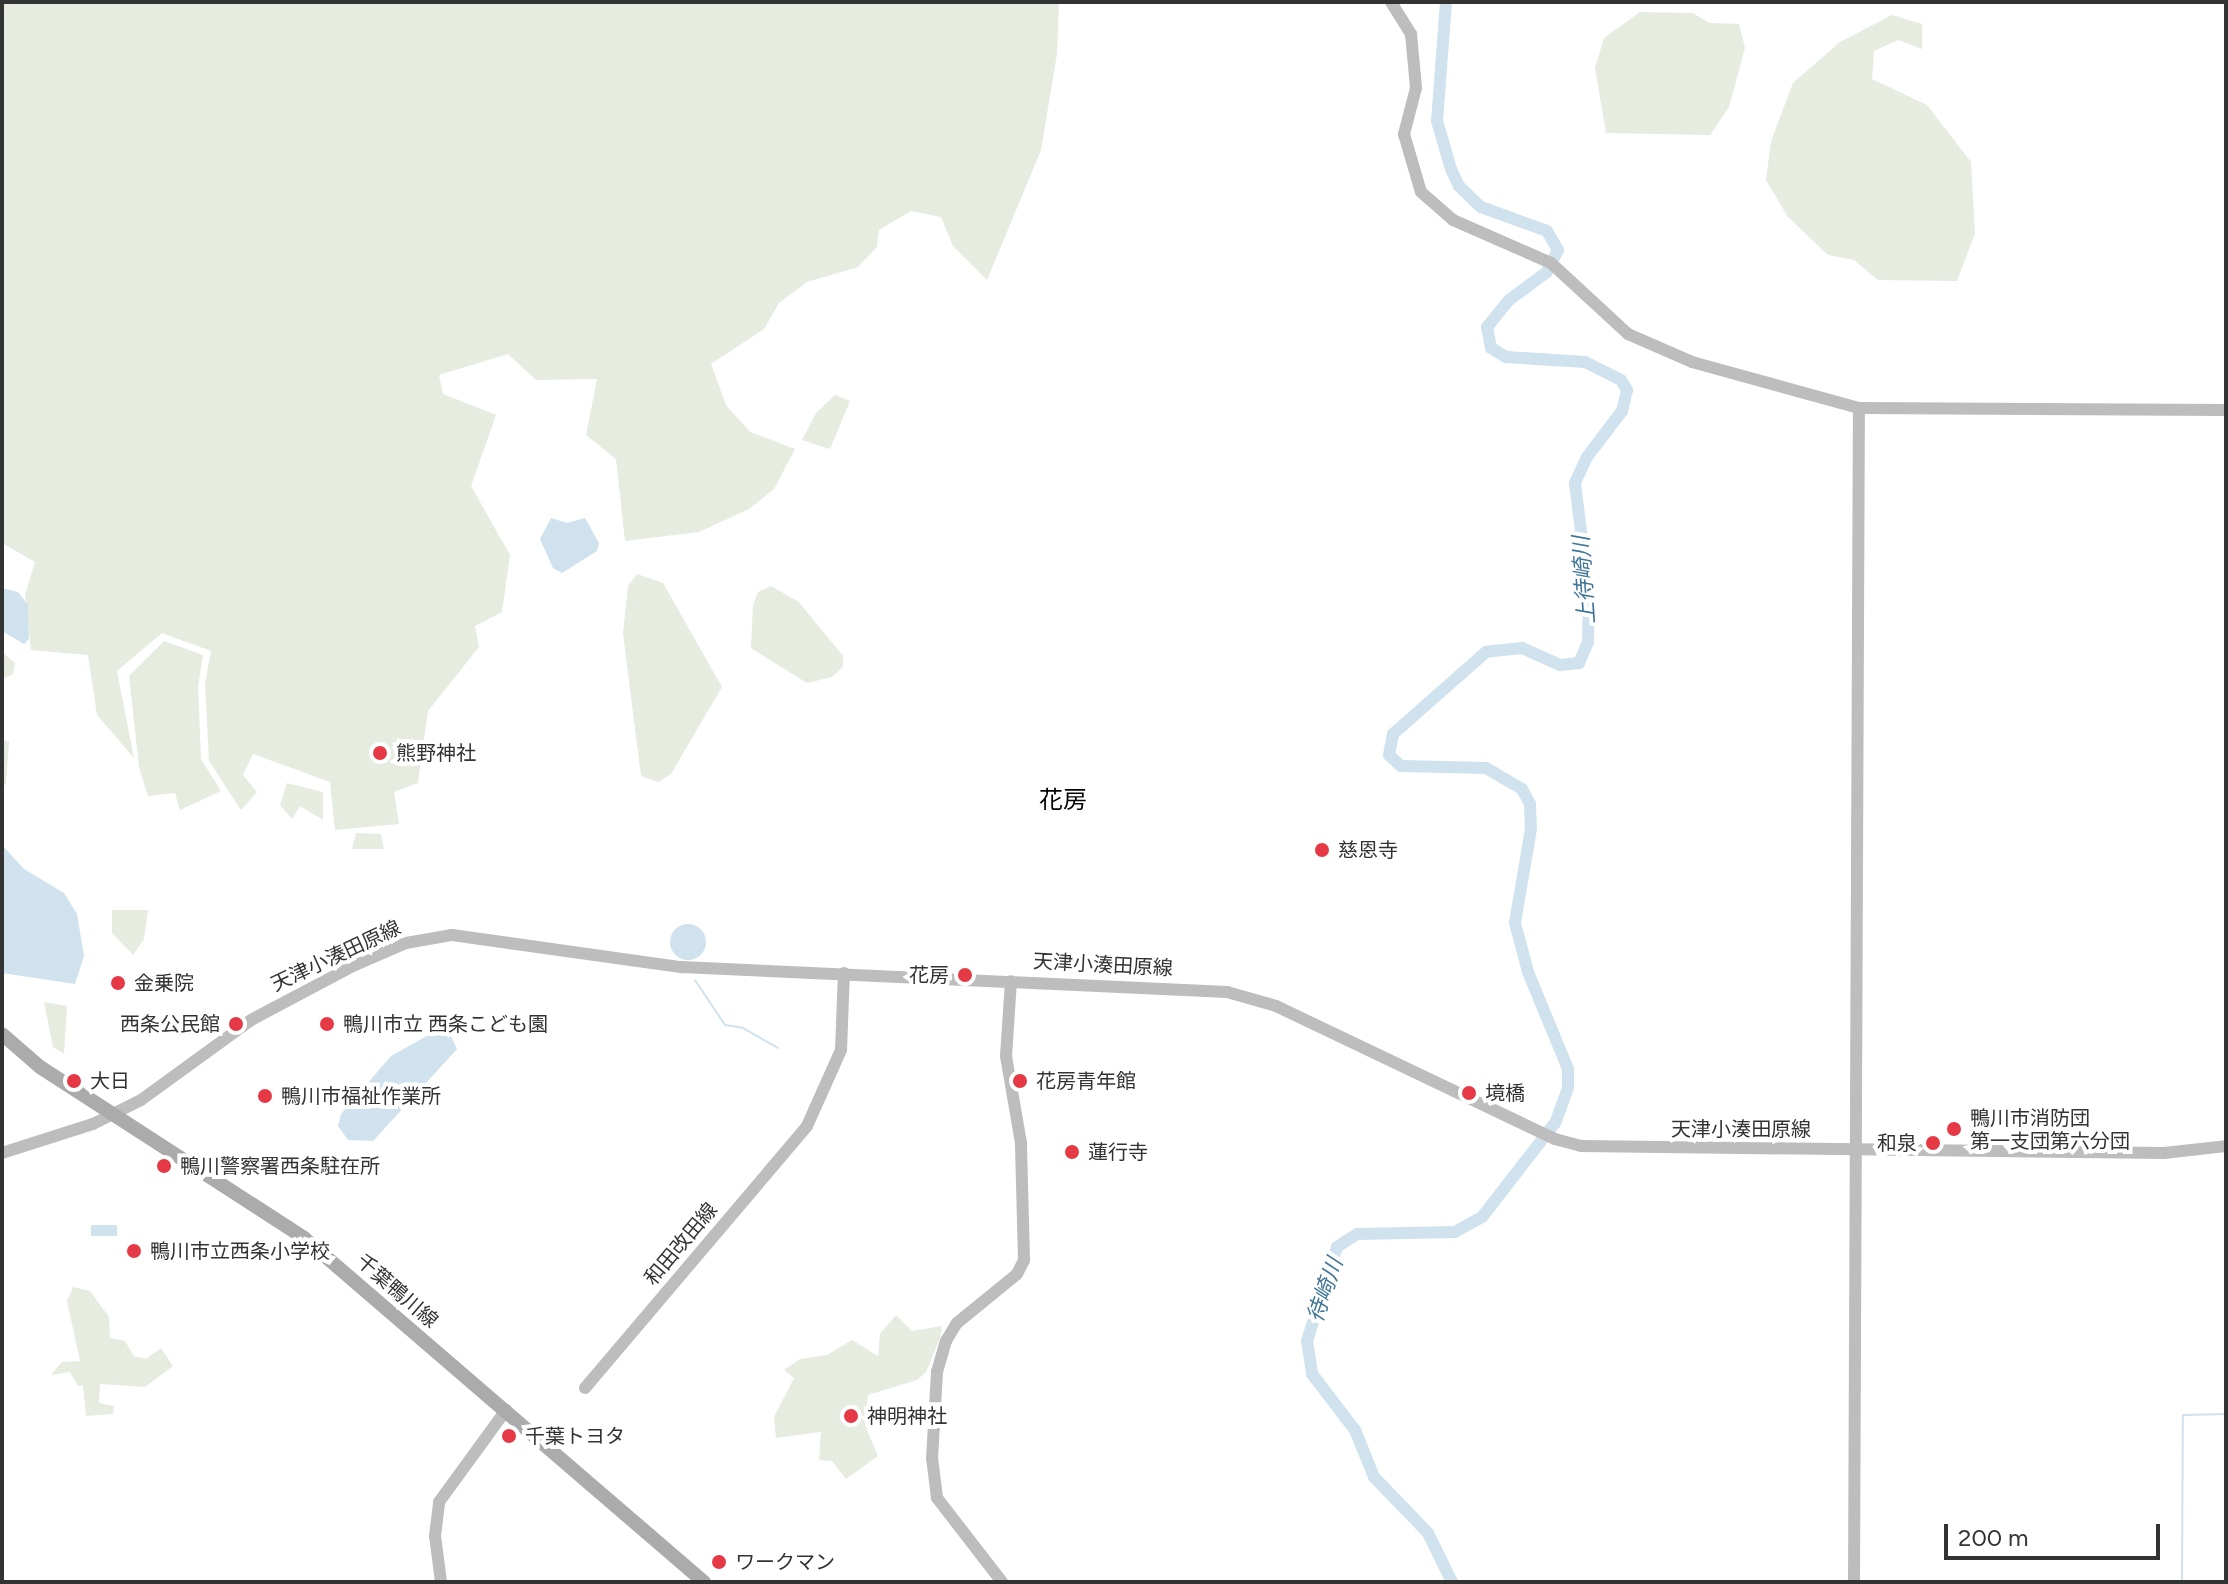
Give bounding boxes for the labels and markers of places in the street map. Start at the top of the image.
place label: 熊野神社 [396,741,476,765]
marker: 熊野神社 [371,744,389,762]
place label: 慈恩寺 [1338,838,1398,862]
marker: 慈恩寺 [1313,841,1331,859]
place label: 花房 [909,963,949,987]
marker: 花房 [956,966,974,984]
place label: 金乗院 [134,971,194,995]
marker: 金乗院 [109,974,127,992]
place label: 西条公民館 [120,1012,220,1036]
place label: 鴨川市立 西条こども園 [343,1012,548,1036]
marker: 西条公民館 [227,1015,245,1033]
marker: 鴨川市立 西条こども園 [318,1015,336,1033]
place label: 大日 [90,1069,130,1093]
place label: 花房青年館 [1036,1069,1136,1093]
marker: 大日 [65,1072,83,1090]
marker: 花房青年館 [1011,1072,1029,1090]
place label: 境橋 [1485,1081,1525,1105]
place label: 鴨川市福祉作業所 [281,1084,441,1108]
marker: 境橋 [1460,1084,1478,1102]
marker: 鴨川市福祉作業所 [256,1087,274,1105]
place label: 鴨川市消防団 第一支団第六分団 [1970,1106,2130,1153]
marker: 鴨川市消防団 第一支団第六分団 [1945,1120,1963,1138]
place label: 和泉 [1877,1131,1917,1155]
marker: 和泉 [1924,1134,1942,1152]
place label: 蓮行寺 [1088,1140,1148,1164]
marker: 蓮行寺 [1063,1143,1081,1161]
place label: 鴨川警察署西条駐在所 [180,1154,380,1178]
marker: 鴨川警察署西条駐在所 [155,1157,173,1175]
place label: 鴨川市立西条小学校 [150,1239,330,1263]
marker: 鴨川市立西条小学校 [125,1242,143,1260]
place label: 神明神社 [867,1404,947,1428]
marker: 神明神社 [842,1407,860,1425]
place label: 千葉トヨタ [525,1424,625,1448]
marker: 千葉トヨタ [500,1427,518,1445]
place label: ワークマン [735,1550,835,1574]
marker: ワークマン [710,1553,728,1571]

